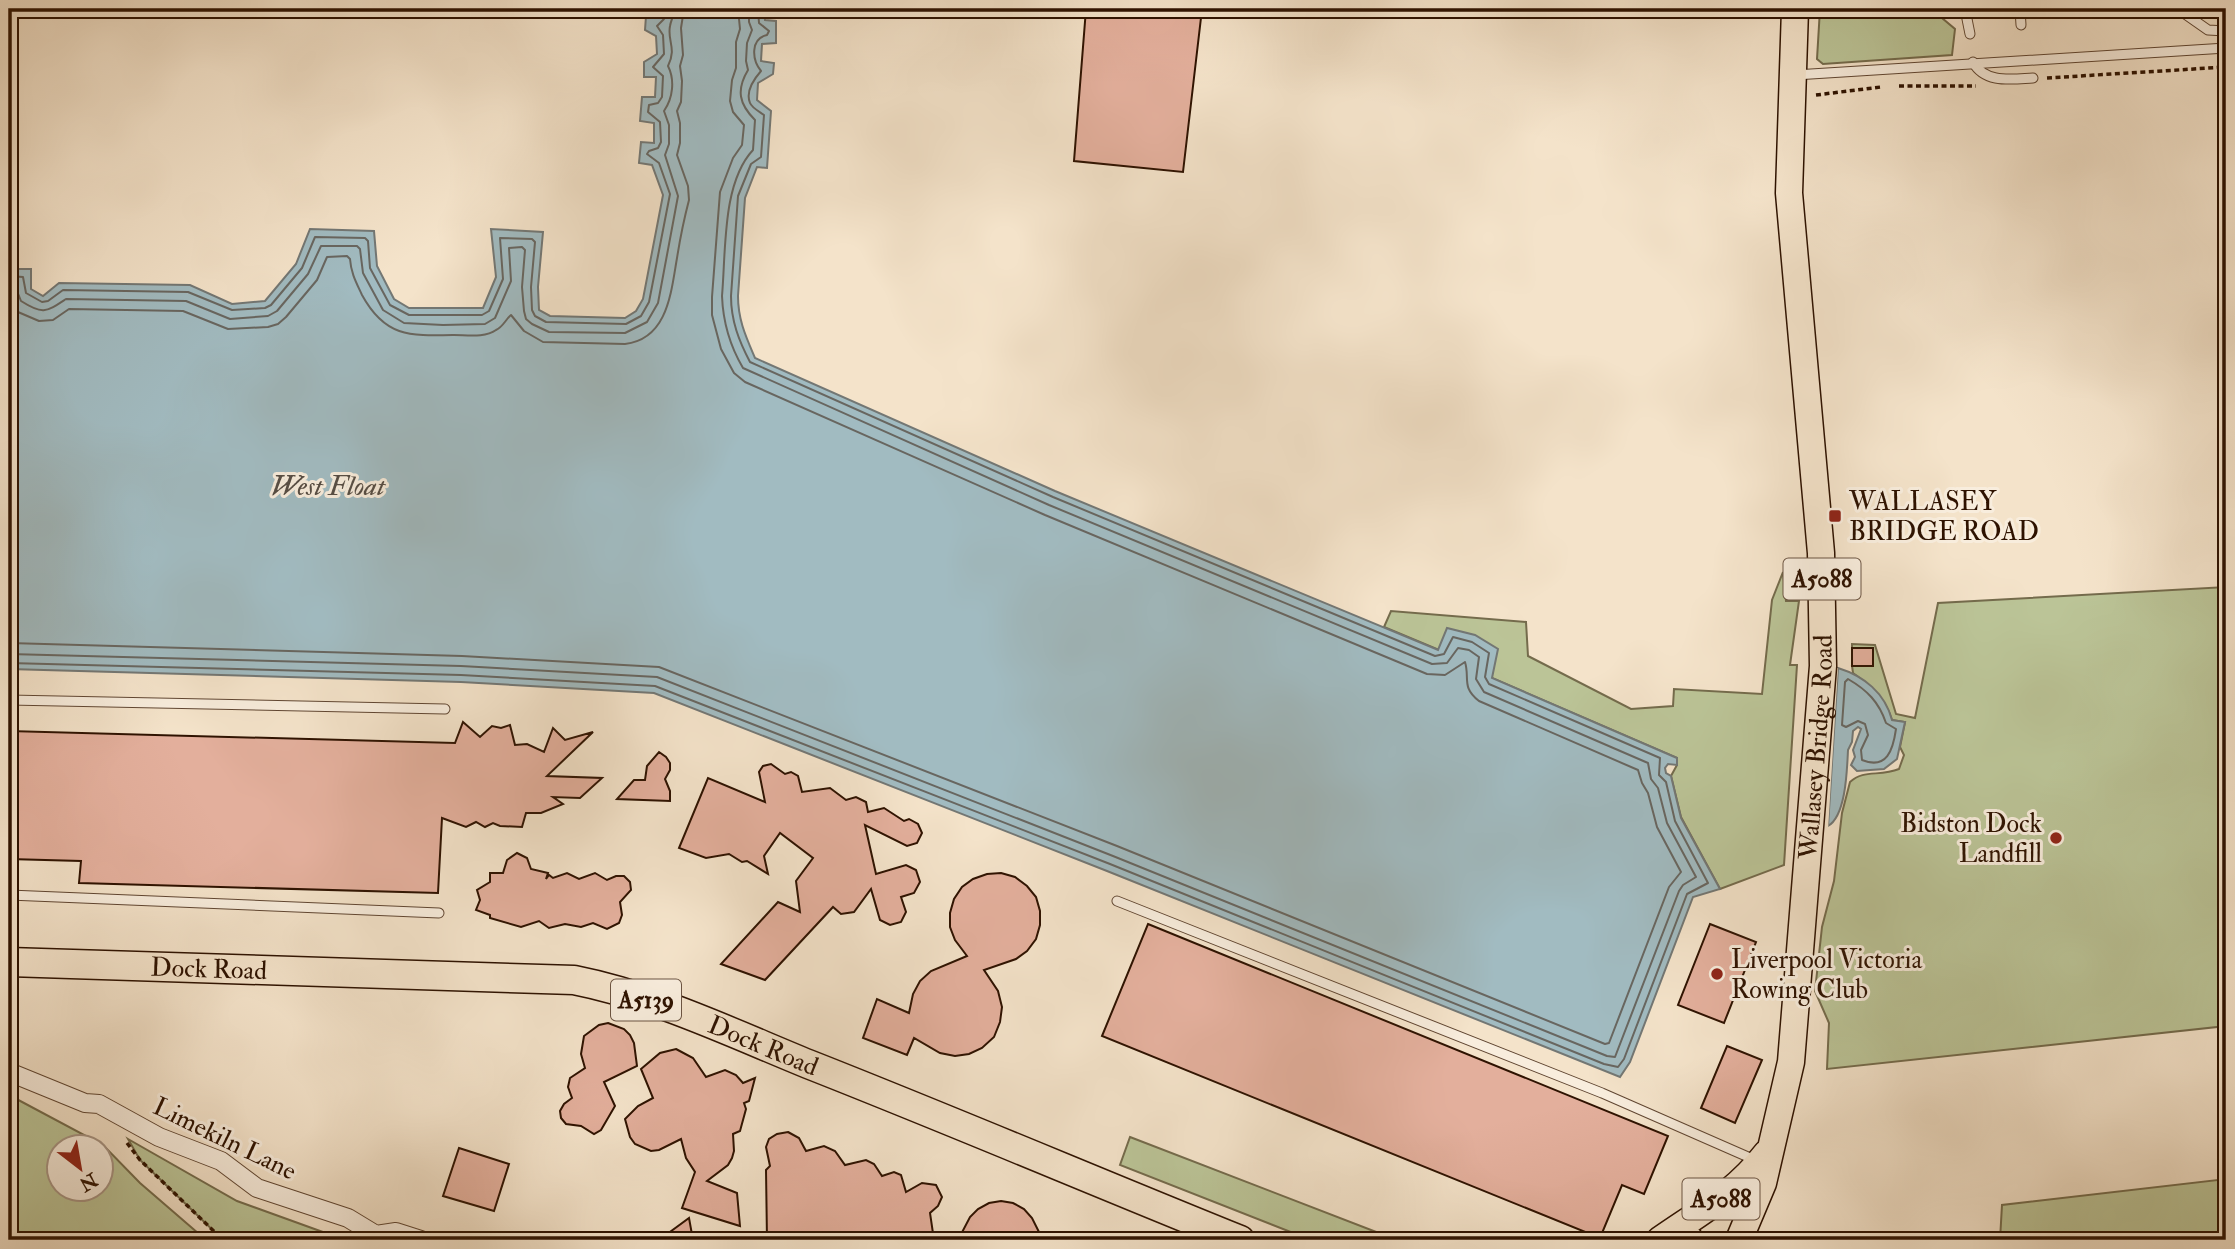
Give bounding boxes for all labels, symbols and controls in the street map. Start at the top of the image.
water label: West Float [271,469,387,504]
place label: WALLASEY BRIDGE ROAD [1848,486,2039,548]
marker: WALLASEY BRIDGE ROAD [1827,508,1843,524]
road number: A5088 [1784,558,1860,600]
street label: Wallasey Bridge Road [1792,634,1840,862]
place label: Bidston Dock Landfill [1900,808,2043,870]
marker: Bidston Dock Landfill [2048,830,2064,846]
place label: Liverpool Victoria Rowing Club [1731,944,1922,1006]
street label: Dock Road [150,952,268,987]
marker: Liverpool Victoria Rowing Club [1709,966,1725,982]
road number: A5139 [611,980,681,1020]
street label: Dock Road [703,1009,823,1084]
street label: Limekiln Lane [148,1090,302,1187]
north arrow [46,1134,116,1204]
text: N [74,1167,103,1197]
road number: A5088 [1682,1178,1760,1219]

